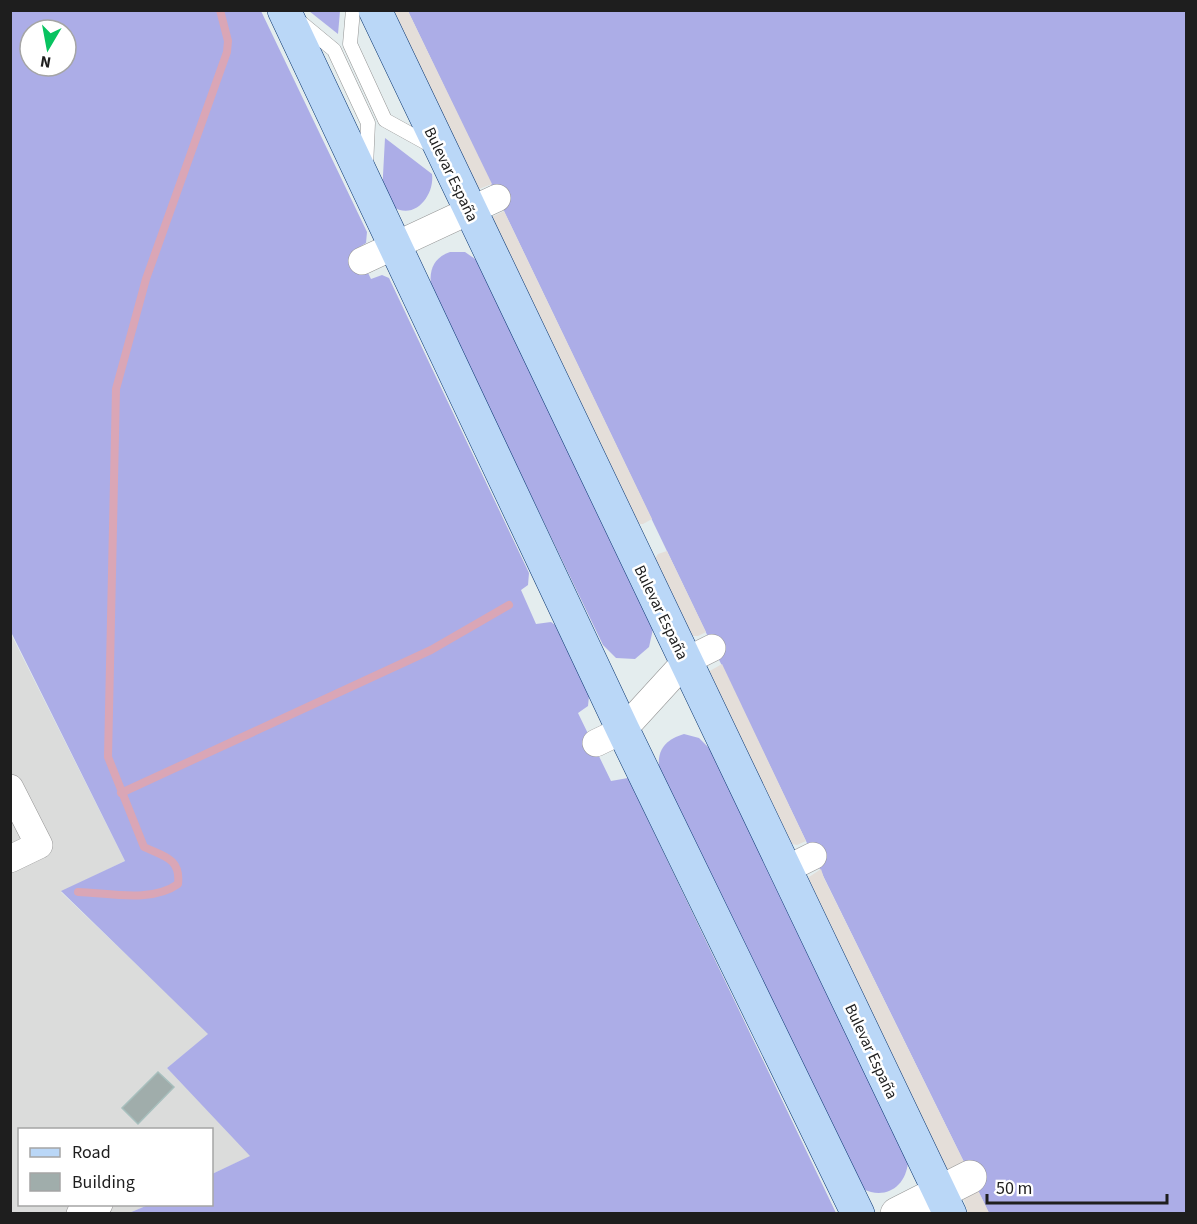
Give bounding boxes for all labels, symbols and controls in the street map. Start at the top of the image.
north arrow [18,18,78,78]
text: N [38,50,53,74]
street label: Bulevar España [419,123,484,225]
street label: Bulevar España [629,561,694,663]
street label: Bulevar España [839,1000,903,1103]
legend [18,1128,213,1206]
text: Road [72,1140,111,1165]
scale bar [987,1167,1167,1205]
text: Building [72,1170,135,1195]
text: 50 m [996,1176,1032,1201]

